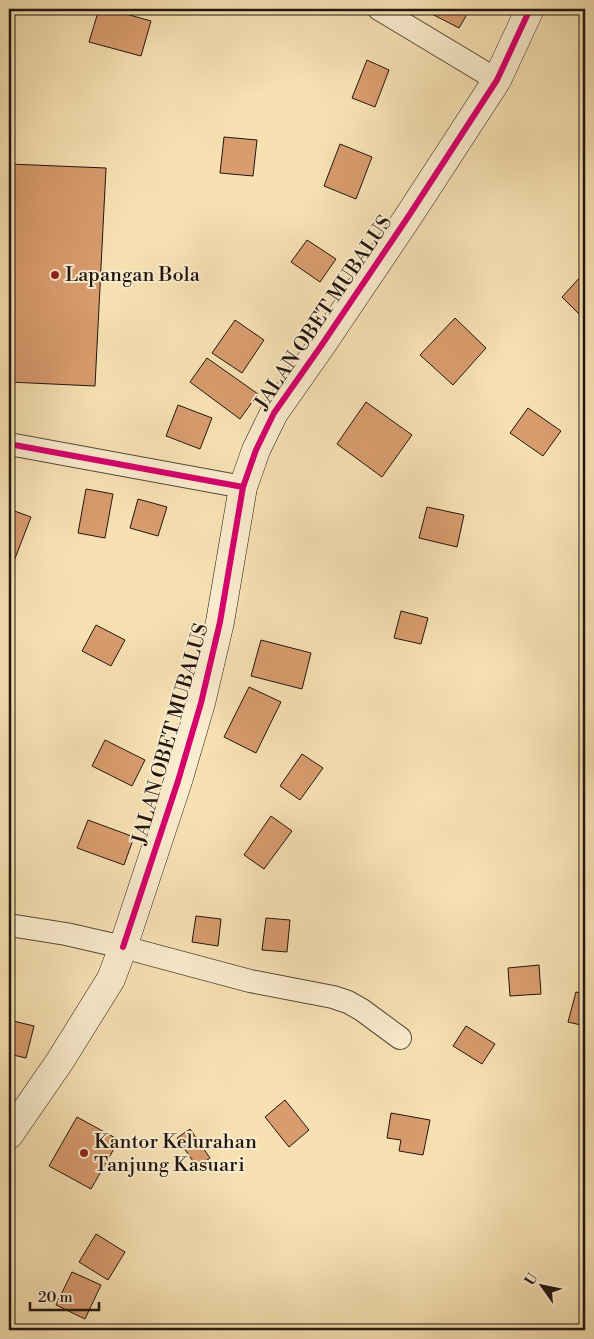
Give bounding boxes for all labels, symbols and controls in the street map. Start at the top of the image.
street label: JALAN OBET MUBALUS [249,211,398,416]
place label: Lapangan Bola [65,263,201,288]
marker: Lapangan Bola [49,269,61,281]
street label: JALAN OBET MUBALUS [127,621,215,848]
place label: Kantor Kelurahan Tanjung Kasuari [94,1130,257,1178]
marker: Kantor Kelurahan Tanjung Kasuari [78,1147,90,1159]
north arrow [516,1262,566,1312]
text: U [521,1270,543,1289]
scale bar [30,1279,99,1311]
text: 20 m [38,1288,73,1307]

